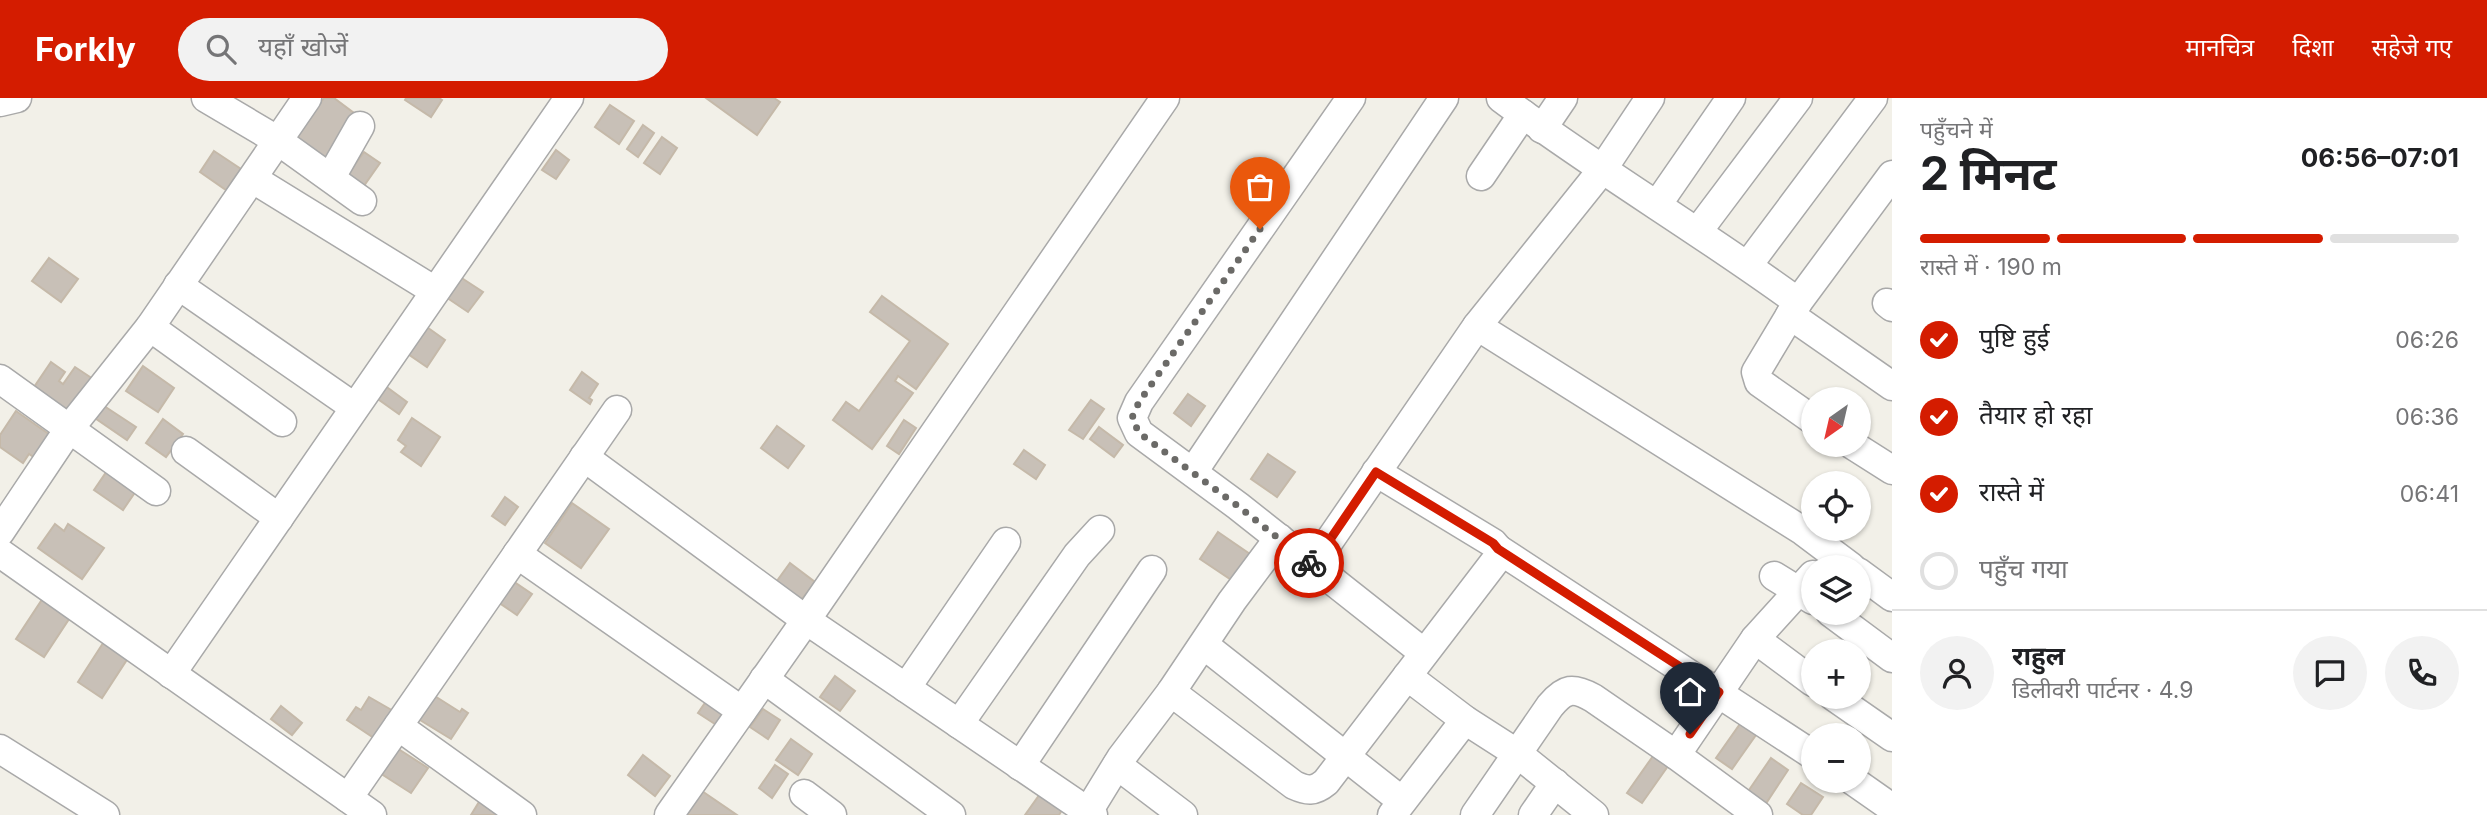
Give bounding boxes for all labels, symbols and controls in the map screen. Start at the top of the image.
search box [178,18,668,81]
text: Forkly [35,29,136,69]
icon: search [202,30,240,68]
text: यहाँ खोजें [258,31,348,62]
text: मानचित्र [2186,33,2254,62]
text: दिशा [2292,33,2334,62]
text: सहेजे गए [2372,33,2452,62]
text: पहुँचने में [1920,116,1993,144]
text: 06:56–07:01 [2301,142,2459,173]
text: 2 मिनट [1920,145,2056,201]
pin [1230,157,1290,229]
icon: bag [1241,168,1279,206]
text: रास्ते में · 190 m [1920,253,2062,281]
icon: check [1920,321,1958,359]
text: पुष्टि हुई [1979,322,2050,353]
text: 06:26 [2395,326,2459,354]
north arrow [1801,387,1871,457]
map controls [1801,387,1871,793]
icon: check [1920,398,1958,436]
text: तैयार हो रहा [1979,399,2093,430]
text: 06:36 [2395,403,2459,431]
button: locate [1801,471,1871,541]
icon: check [1920,475,1958,513]
text: रास्ते में [1979,476,2044,507]
text: 06:41 [2400,480,2459,508]
courier [1274,528,1344,598]
icon: bike [1290,544,1328,582]
text: पहुँच गया [1979,553,2068,584]
button: layers [1801,555,1871,625]
button: person [1920,636,1994,710]
button: chat [2293,636,2367,710]
button: phone [2385,636,2459,710]
button: + [1801,639,1871,709]
text: राहुल [2012,640,2065,671]
pin [1660,662,1720,734]
icon: home [1671,673,1709,711]
text: डिलीवरी पार्टनर · 4.9 [2012,676,2194,704]
button: − [1801,723,1871,793]

